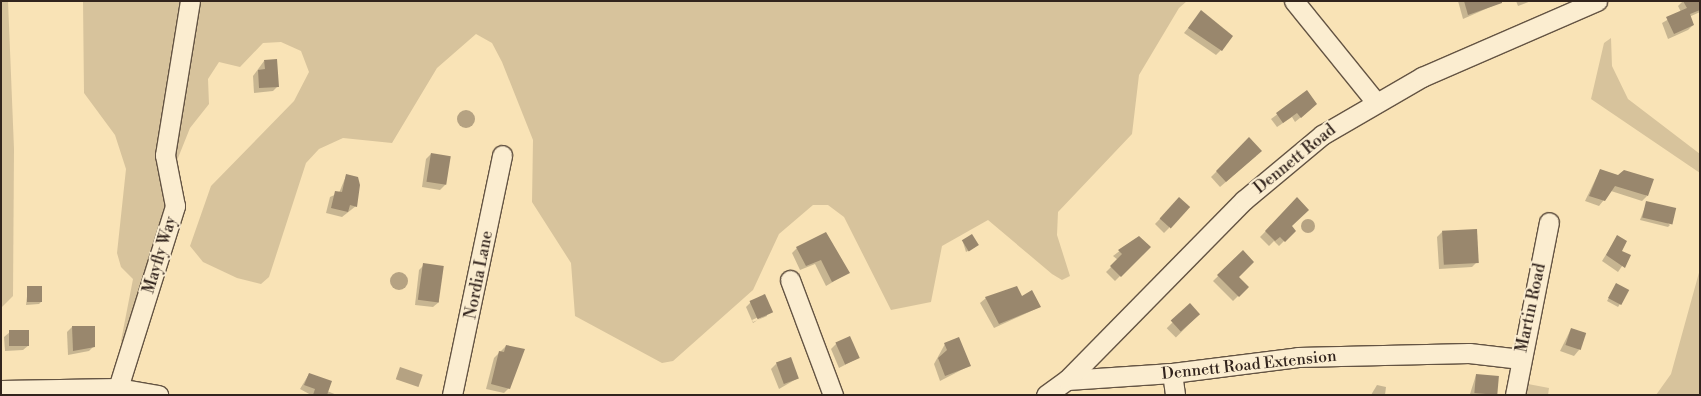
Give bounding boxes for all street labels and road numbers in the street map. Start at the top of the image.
street label: Dennett Road [1250,120,1340,198]
street label: Mayfly Way [139,214,181,296]
street label: Nordia Lane [461,229,497,321]
street label: Martin Road [1512,262,1550,354]
street label: Dennett Road Extension [1161,346,1337,384]

